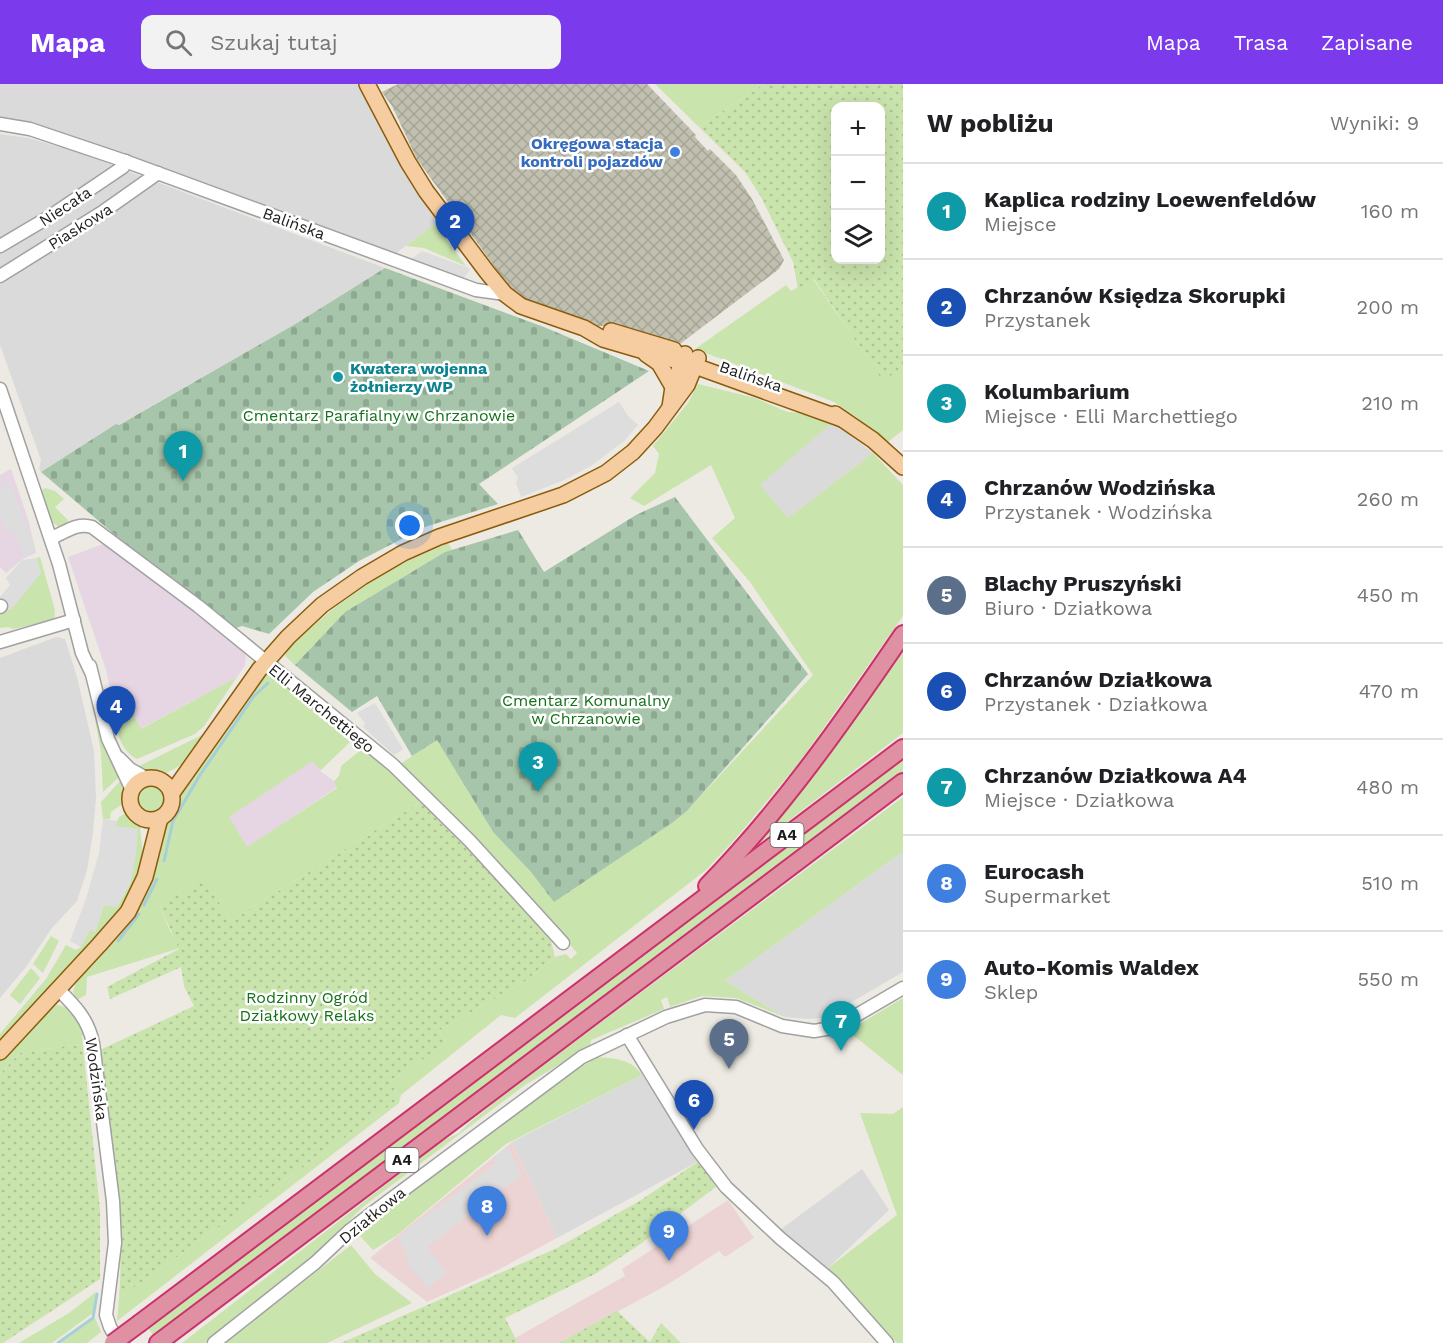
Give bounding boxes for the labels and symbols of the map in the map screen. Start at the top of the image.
place label: Okręgowa stacja kontroli pojazdów [521,134,664,171]
marker: Okręgowa stacja kontroli pojazdów [668,145,682,159]
street label: Niecała [36,183,95,230]
street label: Piaskowa [45,199,116,254]
pin: 2 [436,202,474,251]
street label: Balińska [260,203,328,244]
street label: Balińska [717,357,785,396]
place label: Kwatera wojenna żołnierzy WP [350,359,488,396]
marker: Kwatera wojenna żołnierzy WP [331,370,345,384]
park label: Cmentarz Parafialny w Chrzanowie [243,406,515,425]
pin: 1 [164,432,202,481]
your location [395,511,424,540]
street label: Elli Marchettiego [265,660,378,757]
pin: 4 [96,686,136,736]
park label: Cmentarz Komunalny w Chrzanowie [502,691,671,728]
pin: 3 [518,742,558,792]
road number: A4 [770,823,804,847]
park label: Rodzinny Ogród Działkowy Relaks [240,988,374,1025]
pin: 7 [822,1002,860,1051]
pin: 5 [710,1020,748,1069]
street label: Wodzińska [81,1036,112,1122]
pin: 6 [674,1080,714,1130]
road number: A4 [386,1148,418,1172]
street label: Działkowa [335,1183,409,1248]
pin: 8 [468,1186,506,1236]
pin: 9 [650,1212,688,1261]

